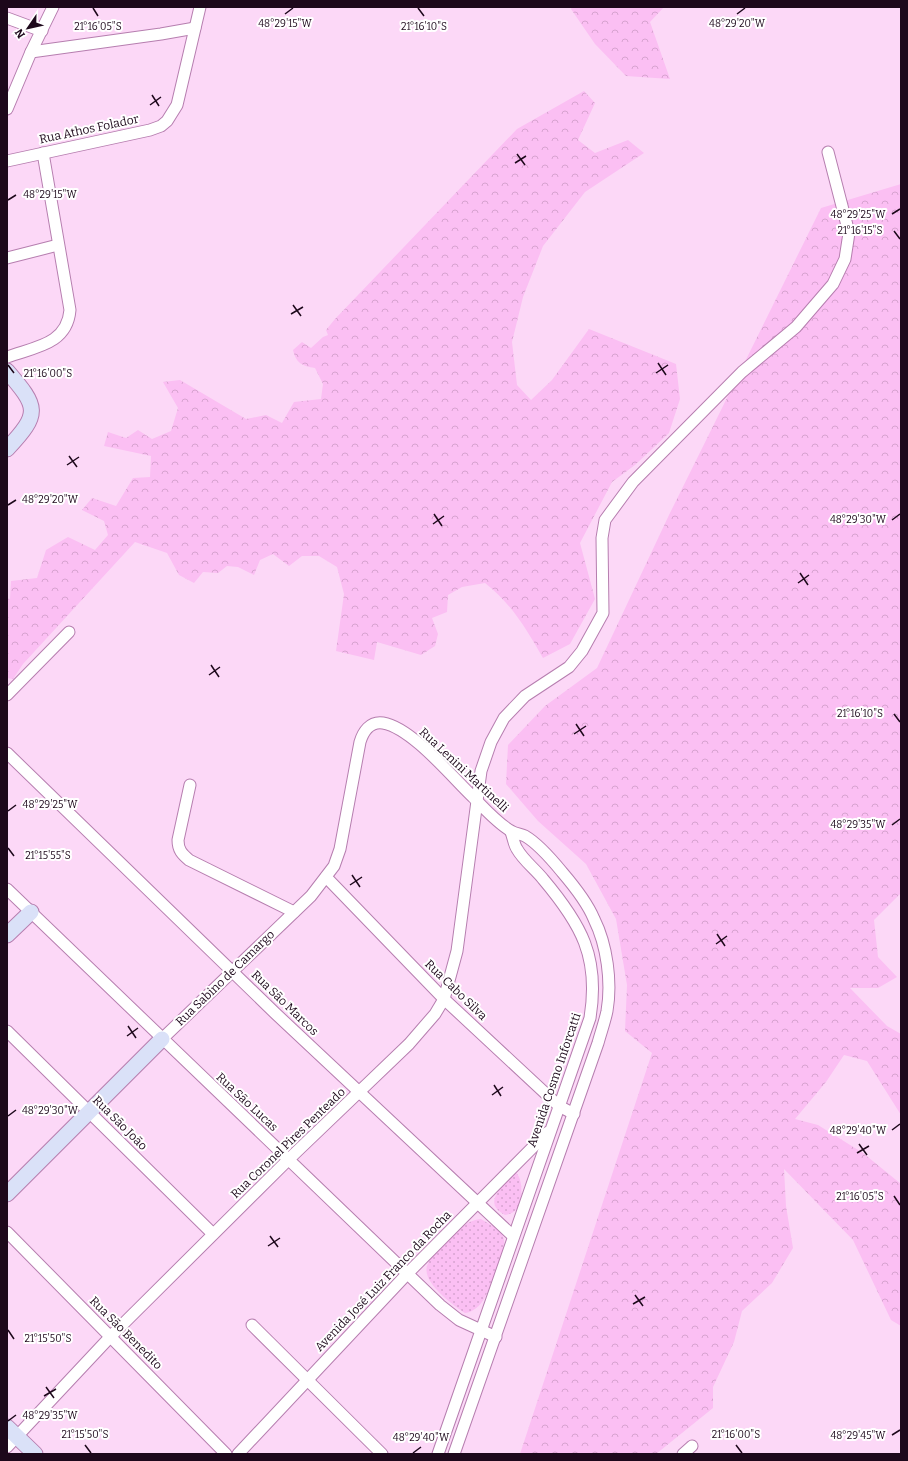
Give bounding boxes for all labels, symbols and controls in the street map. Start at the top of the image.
north arrow [8,8,48,48]
text: 48°29'15"W [258,18,312,30]
text: 48°29'20"W [709,18,766,30]
text: 21°16'05"S [74,21,122,33]
text: 21°16'10"S [401,21,447,33]
text: N [12,26,28,40]
street label: Rua Athos Folador [38,111,141,146]
text: 48°29'15"W [23,189,77,201]
text: 48°29'25"W [831,209,886,221]
text: 21°16'15"S [838,225,882,237]
text: 21°16'00"S [24,368,72,380]
text: 48°29'20"W [22,494,79,506]
text: 48°29'30"W [830,514,887,526]
text: 21°16'10"S [837,708,883,720]
street label: Rua Lenini Martinelli [417,725,512,815]
text: 48°29'25"W [23,799,78,811]
text: 48°29'35"W [830,819,886,831]
text: 21°15'55"S [25,850,71,862]
street label: Rua Sabino de Camargo [173,927,277,1029]
street label: Rua Cabo Silva [422,957,490,1023]
street label: Rua São Marcos [249,968,322,1039]
street label: Avenida Cosmo Inforcatti [524,1011,584,1149]
street label: Rua São Lucas [213,1070,281,1134]
street label: Rua Coronel Pires Penteado [228,1085,348,1201]
street label: Rua São João [90,1093,150,1153]
text: 48°29'30"W [22,1105,79,1117]
text: 48°29'40"W [830,1125,887,1137]
text: 21°16'05"S [836,1191,884,1203]
street label: Avenida José Luiz Franco da Rocha [312,1207,454,1354]
street label: Rua São Benedito [87,1294,165,1372]
text: 21°15'50"S [25,1333,71,1345]
text: 48°29'35"W [22,1410,78,1422]
text: 21°15'50"S [62,1429,108,1441]
text: 21°16'00"S [712,1429,760,1441]
text: 48°29'45"W [830,1430,886,1442]
text: 48°29'40"W [393,1432,450,1444]

